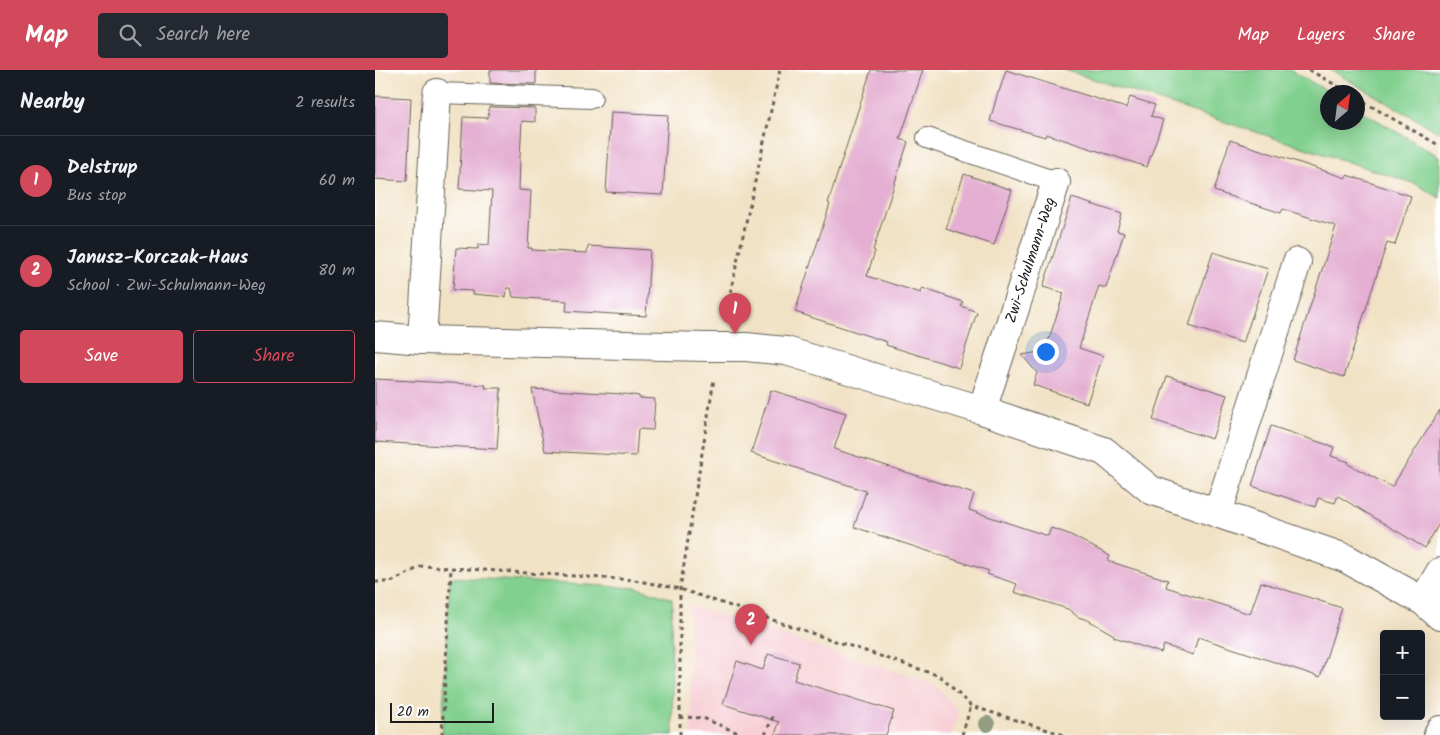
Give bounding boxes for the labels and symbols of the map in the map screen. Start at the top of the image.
north arrow [1320,85,1365,130]
street label: Zwi-Schulmann-Weg [999,194,1063,326]
pin: 1 [719,293,751,334]
your location [1033,339,1059,365]
pin: 2 [735,604,767,645]
scale bar [390,700,494,723]

